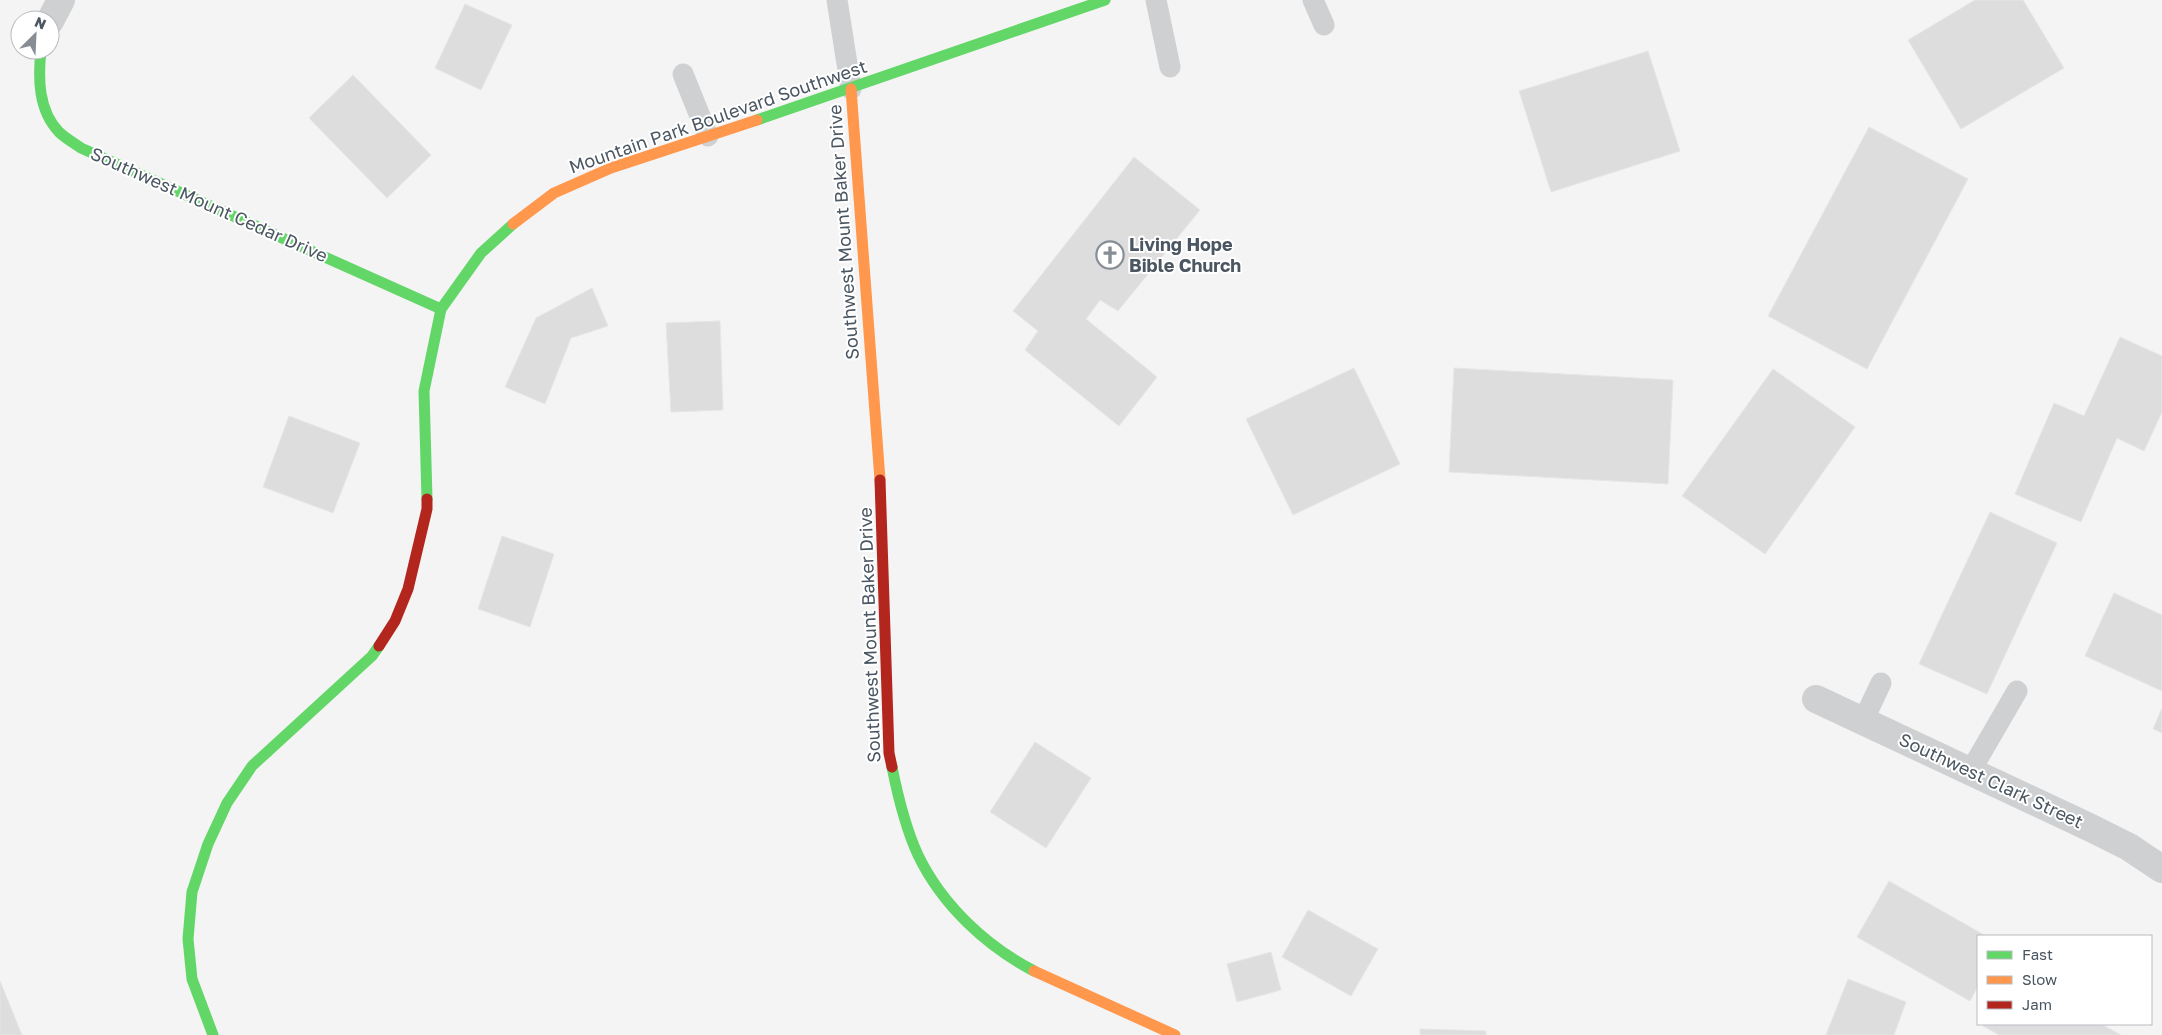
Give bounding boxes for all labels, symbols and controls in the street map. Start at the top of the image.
north arrow [10,10,60,60]
text: N [32,13,49,33]
street label: Mountain Park Boulevard Southwest [566,55,870,178]
street label: Southwest Mount Baker Drive [823,104,863,360]
street label: Southwest Mount Cedar Drive [87,142,331,266]
place label: Living Hope Bible Church [1129,233,1241,276]
church icon: Living Hope Bible Church [1095,240,1125,270]
street label: Southwest Mount Baker Drive [854,507,884,763]
street label: Southwest Clark Street [1896,728,2087,832]
legend [1977,935,2152,1025]
text: Fast [2022,945,2053,963]
text: Slow [2022,970,2057,988]
text: Jam [2022,995,2052,1013]

